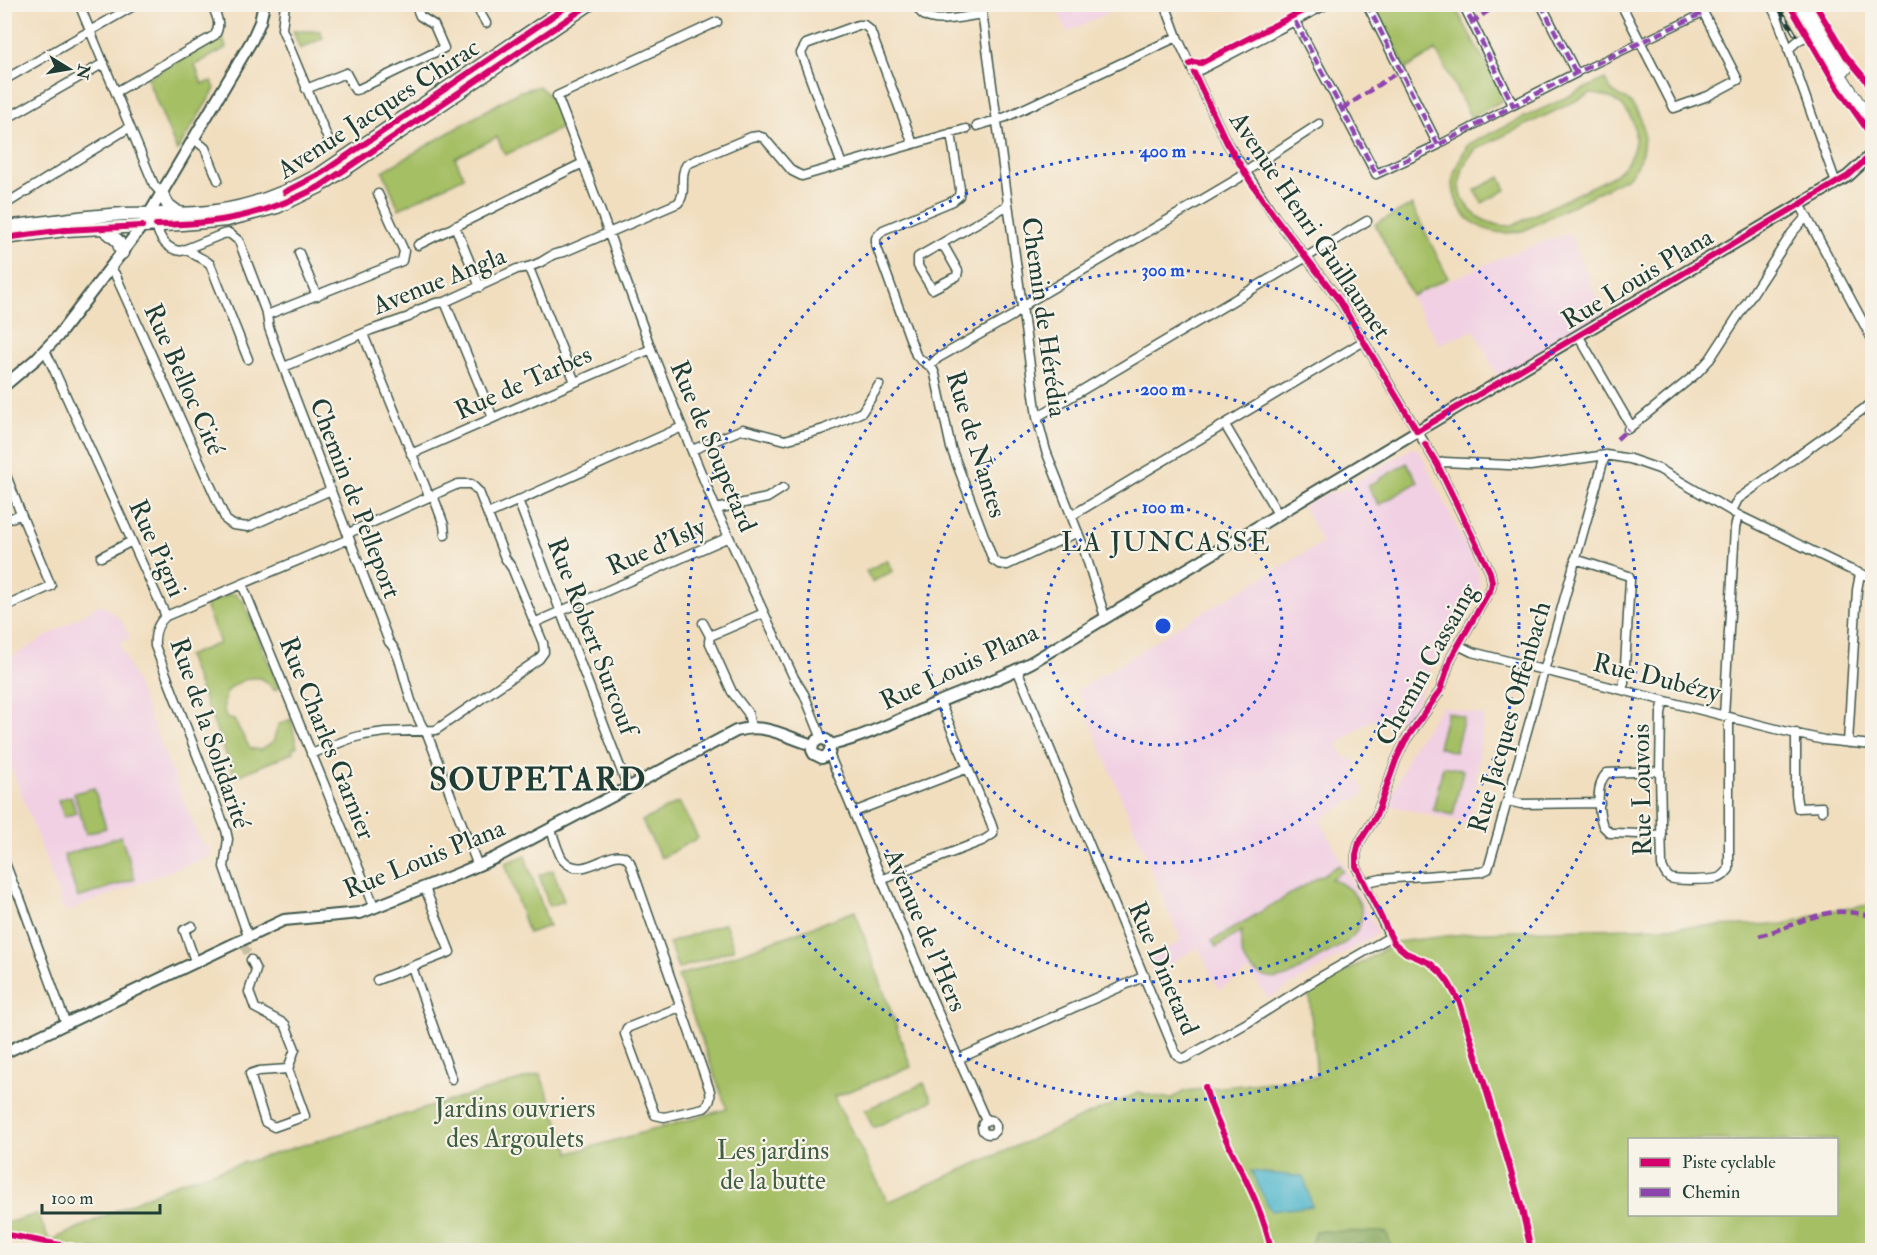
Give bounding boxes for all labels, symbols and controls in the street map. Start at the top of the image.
street label: Avenue Jacques Chirac [271,32,486,187]
north arrow [39,39,99,99]
text: N [71,62,94,81]
street label: Avenue Henri Guillaumet [1222,105,1398,345]
text: 400 m [1139,140,1187,163]
street label: Chemin de Hérédia [1014,215,1074,419]
street label: Rue Louis Plana [1556,221,1719,337]
street label: Avenue Angla [367,240,511,323]
text: 300 m [1141,259,1186,282]
street label: Rue Belloc Cité [136,299,232,460]
street label: Rue de Tarbes [450,338,597,427]
street label: Rue de Soupetard [662,356,764,538]
street label: Rue de Nantes [939,367,1014,522]
text: 200 m [1140,378,1187,401]
street label: Chemin de Pelleport [301,394,408,603]
street label: Rue Pigni [121,495,193,602]
text: 100 m [1142,496,1185,519]
street label: Rue d'Isly [602,511,711,583]
district label: LA JUNCASSE [1061,525,1271,560]
street label: Rue Robert Surcouf [540,533,646,743]
street label: Chemin Cassaing [1369,577,1485,751]
street label: Rue Jacques Offenbach [1462,598,1558,837]
street label: Rue Louis Plana [875,616,1044,718]
centre of rings [1153,616,1173,636]
street label: Rue Charles Garnier [272,632,382,845]
street label: Rue de la Solidarité [162,634,258,833]
street label: Rue Dubézy [1590,647,1724,709]
street label: Rue Louvois [1625,723,1659,856]
district label: SOUPETARD [429,760,647,800]
street label: Rue Louis Plana [339,812,510,906]
street label: Avenue de l'Hers [876,843,974,1017]
street label: Rue Dinetard [1121,897,1206,1040]
park label: Jardins ouvriers des Argoulets [434,1093,595,1155]
park label: Les jardins de la butte [717,1135,829,1197]
legend [1628,1138,1838,1216]
text: Piste cyclable [1682,1151,1776,1174]
scale bar [42,1177,160,1215]
text: Chemin [1682,1181,1740,1204]
text: 100 m [51,1187,94,1210]

